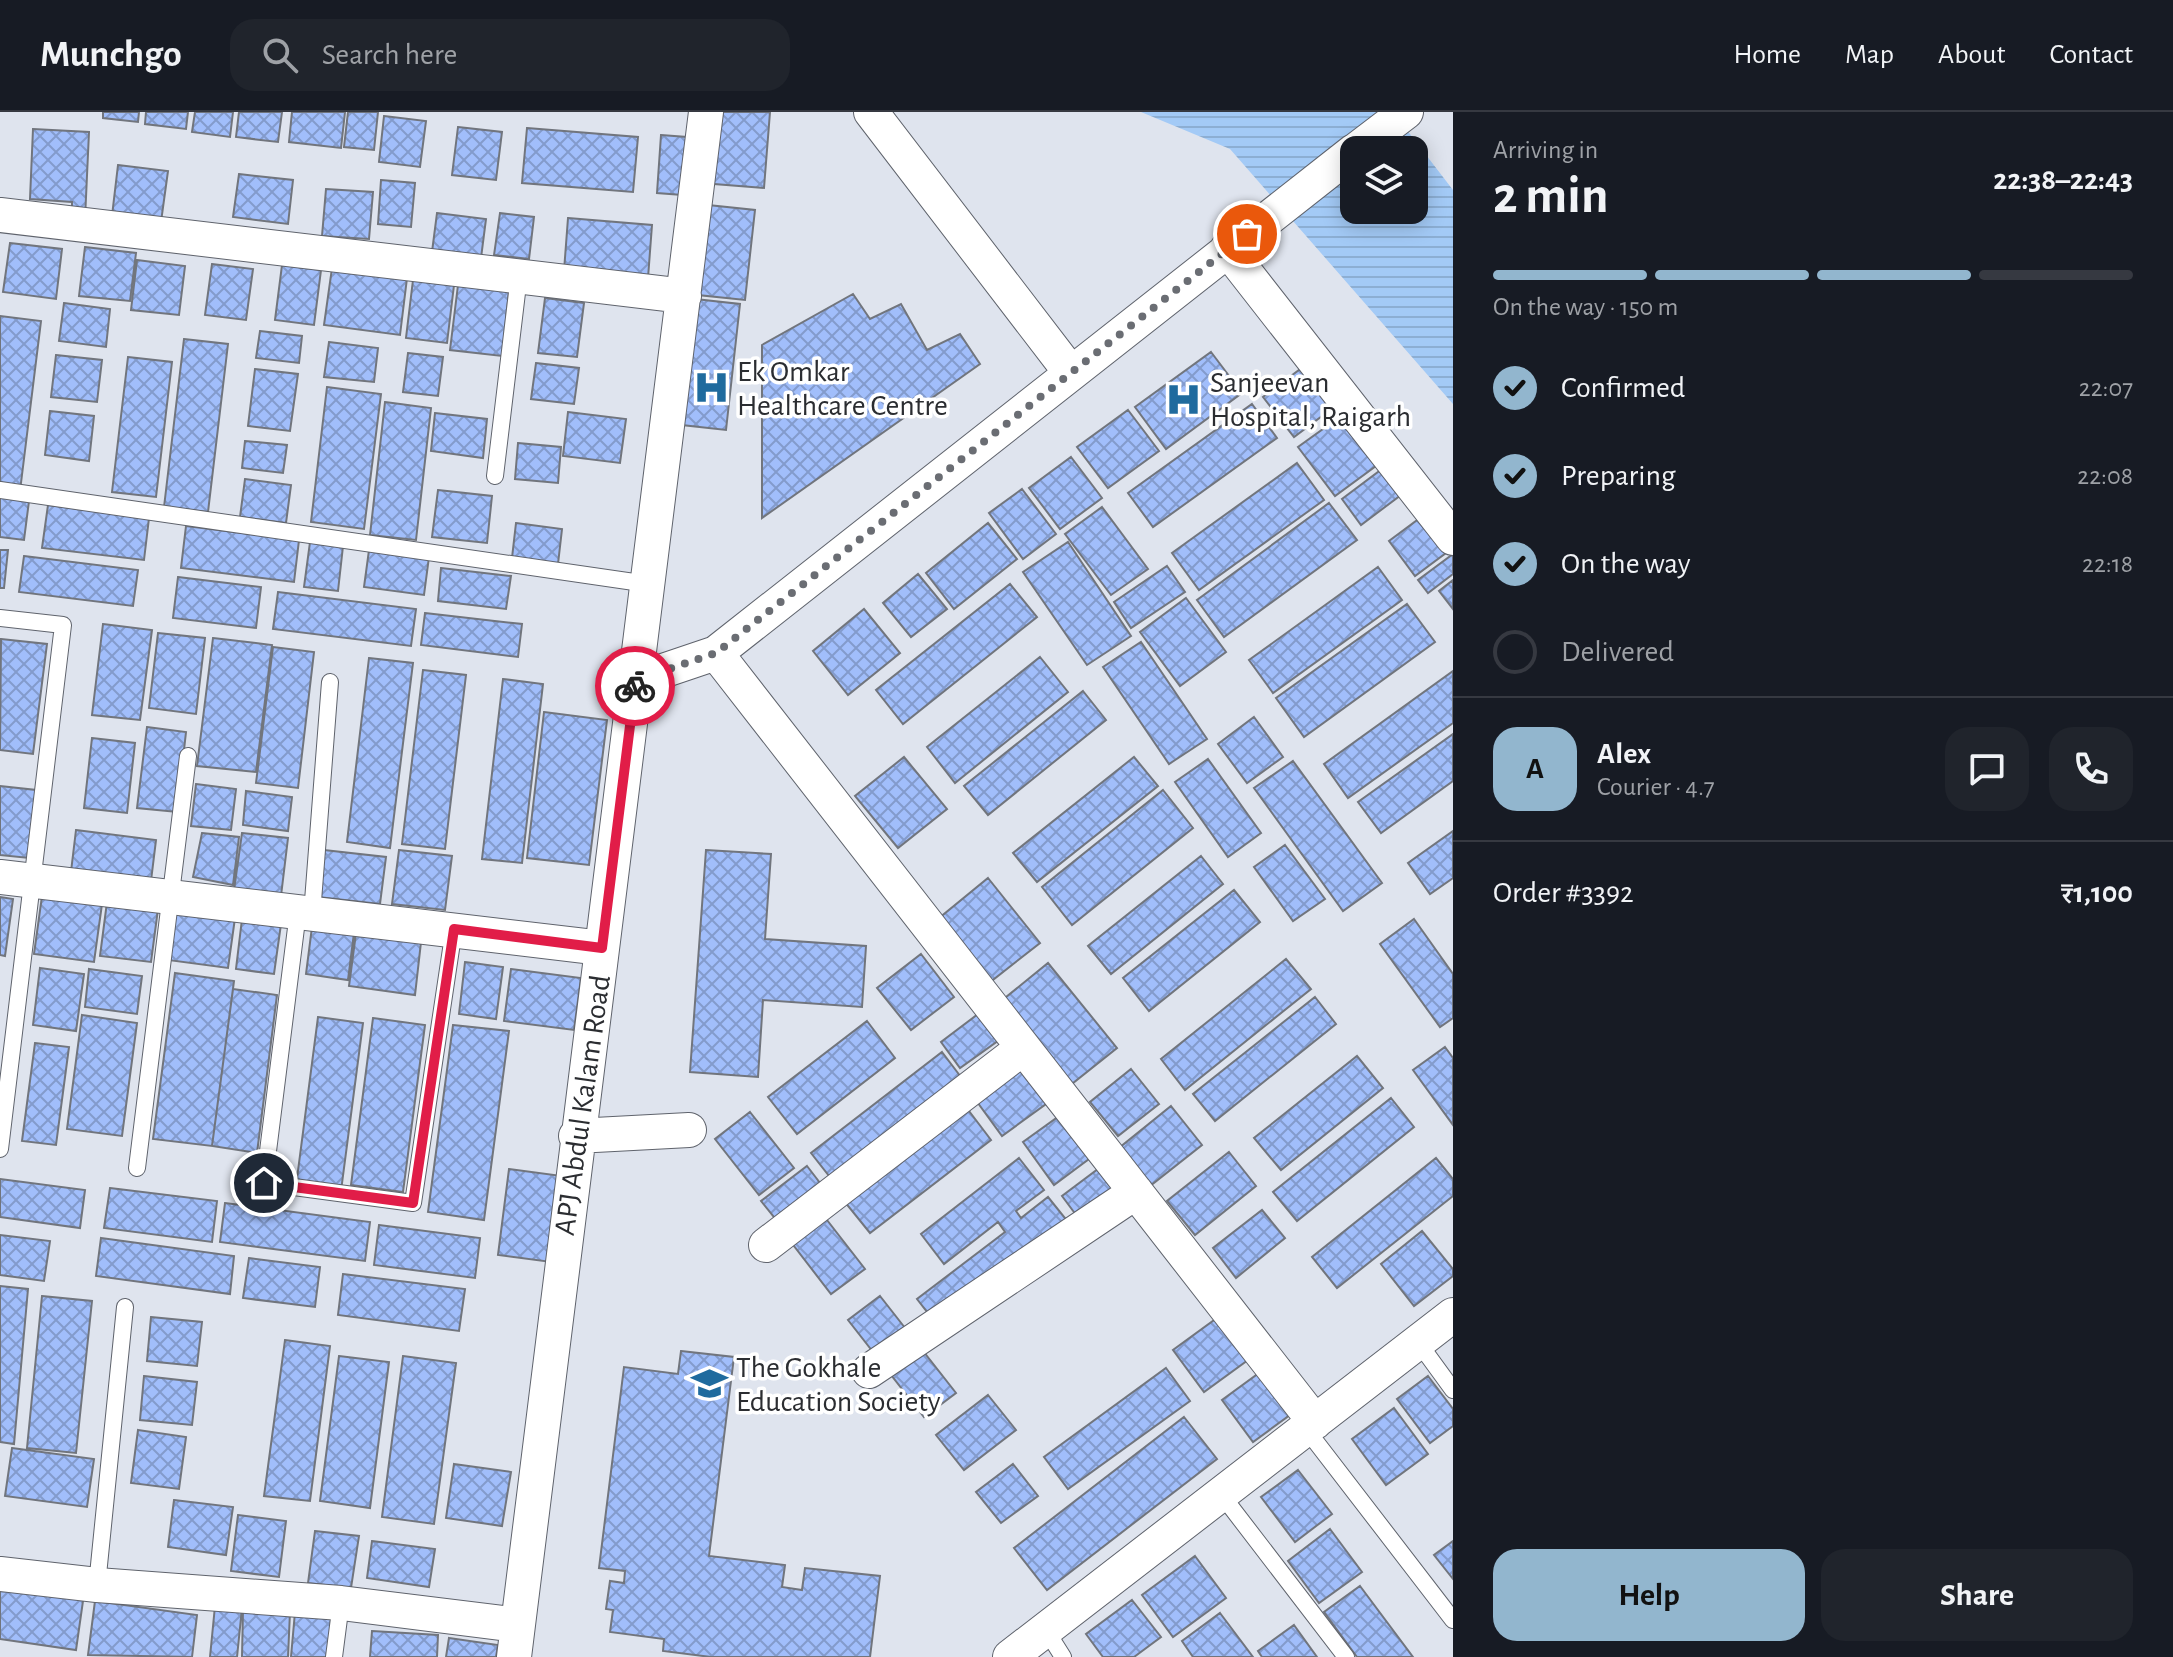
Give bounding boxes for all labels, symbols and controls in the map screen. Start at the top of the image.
search box [230,19,790,91]
icon: search [258,33,302,77]
text: Munchgo [40,36,182,74]
text: Search here [322,40,457,70]
text: Home [1734,41,1801,69]
text: Map [1845,41,1894,69]
text: About [1938,41,2006,69]
text: Contact [2050,41,2133,69]
map controls [1340,136,1428,224]
button: layers [1340,136,1428,224]
text: Arriving in [1493,137,1598,163]
text: 22:38–22:43 [1993,165,2133,195]
text: 2 min [1493,170,1608,222]
pin [1213,200,1281,268]
icon: bag [1225,212,1269,256]
text: On the way · 150 m [1493,294,1678,320]
place label: Ek Omkar Healthcare Centre [737,357,948,421]
icon: check [1493,366,1537,410]
place label: Sanjeevan Hospital, Raigarh [1210,368,1411,432]
hospital icon: Ek Omkar Healthcare Centre [692,369,730,407]
text: Confirmed [1561,373,1685,403]
text: 22:07 [2079,375,2133,401]
hospital icon: Sanjeevan Hospital, Raigarh [1165,380,1203,418]
icon: check [1493,454,1537,498]
text: Preparing [1561,461,1676,491]
text: 22:08 [2077,463,2133,489]
icon: check [1493,542,1537,586]
text: On the way [1561,549,1690,579]
text: 22:18 [2082,551,2133,577]
text: Delivered [1561,637,1674,667]
courier [595,646,675,726]
icon: bike [613,664,657,708]
button: chat [1945,727,2029,811]
button: phone [2049,727,2133,811]
text: Alex [1597,739,1651,769]
text: A [1526,754,1544,784]
text: Courier · 4.7 [1597,774,1715,800]
text: Order #3392 [1493,878,1634,908]
text: ₹1,100 [2061,878,2133,908]
street label: APJ Abdul Kalam Road [550,973,616,1237]
pin [230,1149,298,1217]
icon: home [242,1161,286,1205]
place label: The Gokhale Education Society [736,1353,941,1417]
school or university icon: The Gokhale Education Society [691,1365,729,1403]
button: Help [1493,1549,1805,1641]
button: Share [1821,1549,2133,1641]

